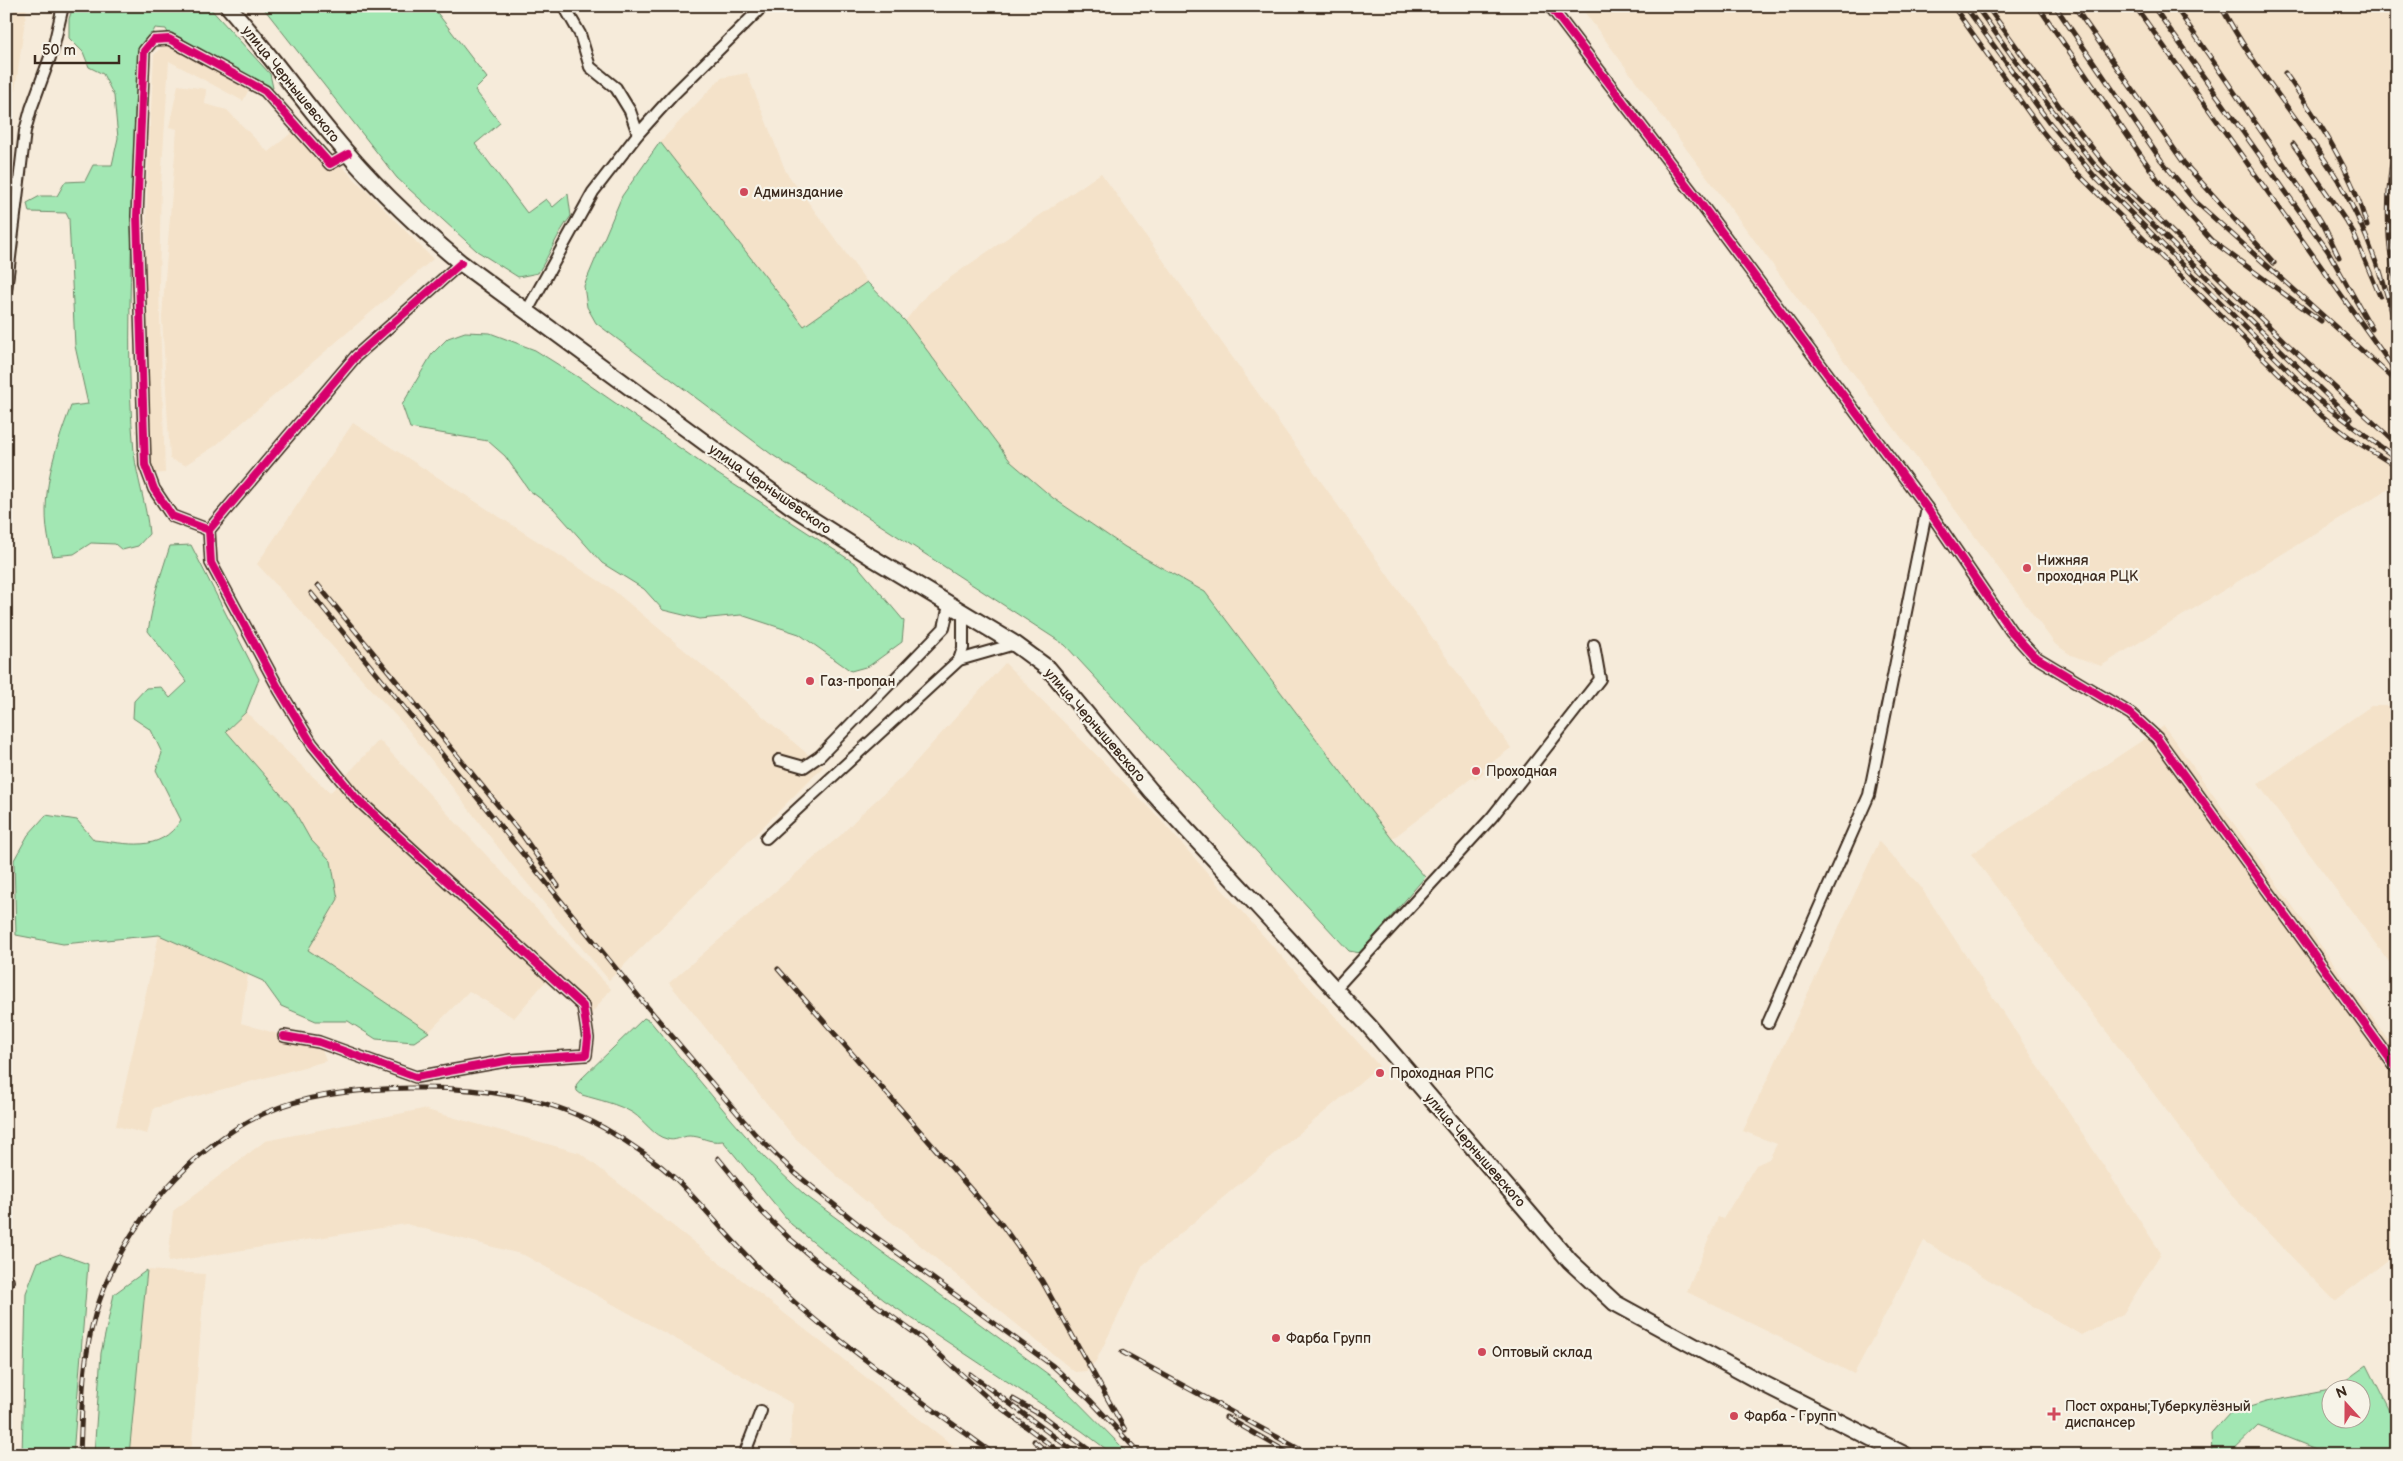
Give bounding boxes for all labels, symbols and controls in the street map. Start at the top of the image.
street label: улица Чернышевского [239,22,343,146]
scale bar [35,32,119,64]
text: 50 m [42,41,76,60]
place label: Админздание [753,184,843,201]
marker: Админздание [738,186,750,198]
street label: улица Чернышевского [706,440,834,538]
place label: Нижняя проходная РЦК [2037,552,2139,585]
marker: Нижняя проходная РЦК [2021,562,2033,574]
street label: улица Чернышевского [1041,665,1149,785]
place label: Газ-пропан [820,673,895,690]
marker: Газ-пропан [804,675,816,687]
place label: Проходная [1486,763,1557,780]
marker: Проходная [1470,765,1482,777]
place label: Проходная РПС [1390,1065,1494,1082]
marker: Проходная РПС [1374,1067,1386,1079]
street label: улица Чернышевского [1421,1090,1529,1210]
place label: Фарба Групп [1286,1330,1371,1347]
marker: Фарба Групп [1270,1332,1282,1344]
place label: Оптовый склад [1492,1344,1592,1361]
marker: Оптовый склад [1476,1346,1488,1358]
north arrow [2320,1378,2370,1428]
text: N [2334,1383,2349,1402]
place label: Пост охраны;Туберкулёзный диспансер [2065,1398,2251,1431]
marker: Пост охраны;Туберкулёзный диспансер [2047,1407,2061,1421]
place label: Фарба - Групп [1744,1408,1837,1425]
marker: Фарба - Групп [1728,1410,1740,1422]

